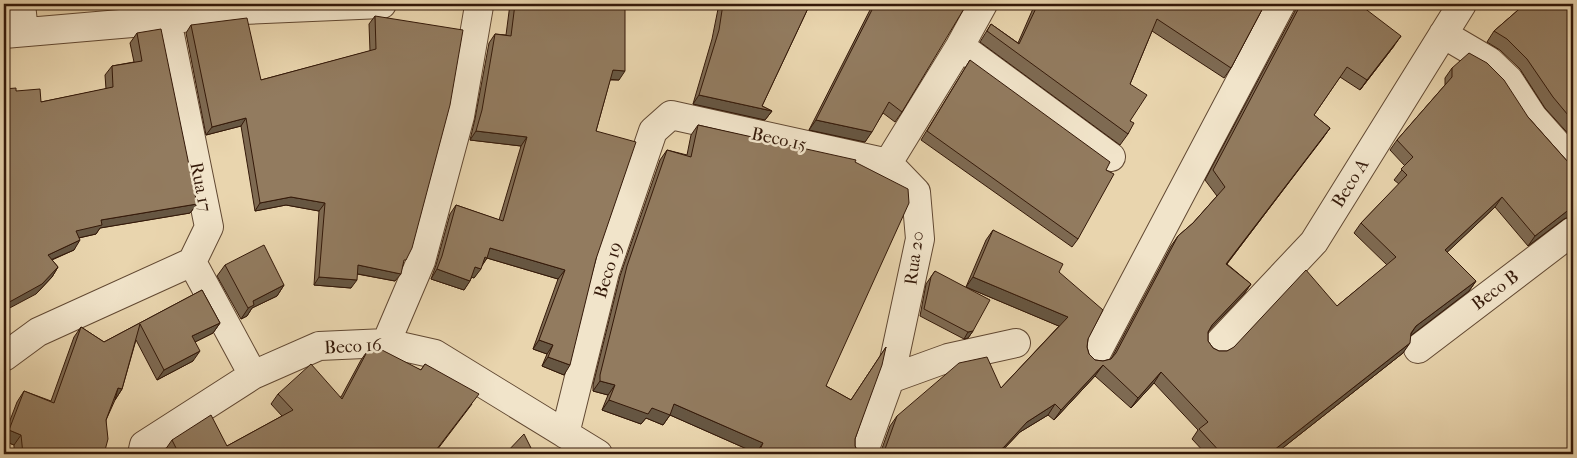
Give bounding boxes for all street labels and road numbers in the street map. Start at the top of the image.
street label: Beco 15 [749,123,809,156]
street label: Beco A [1327,155,1374,211]
street label: Rua 17 [185,160,216,214]
street label: Rua 20 [900,230,929,286]
street label: Beco 19 [590,240,627,301]
street label: Beco B [1468,266,1523,315]
street label: Beco 16 [324,334,383,358]

